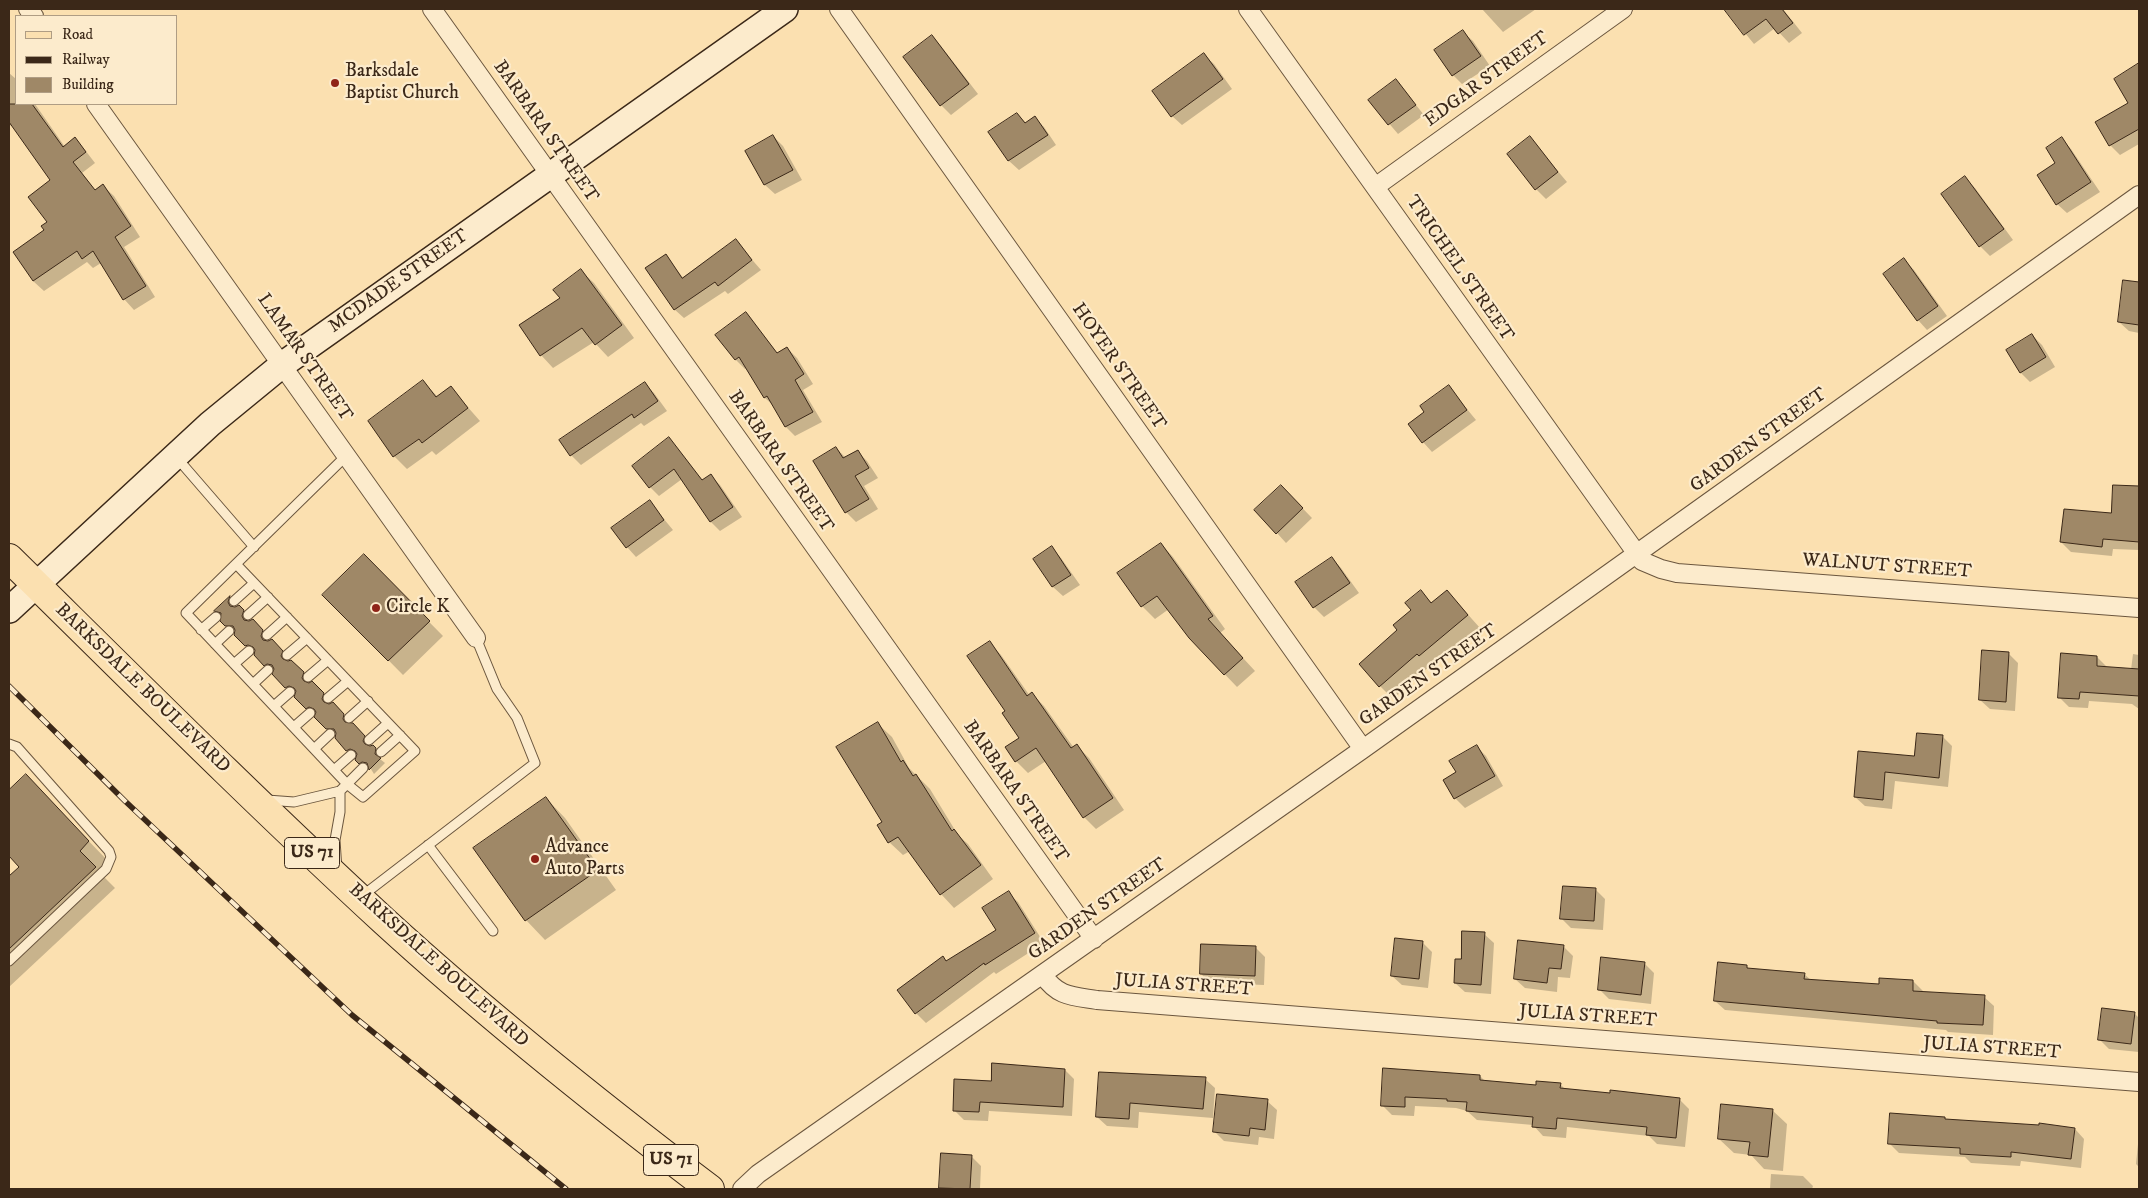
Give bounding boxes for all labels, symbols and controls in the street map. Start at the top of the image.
legend [15,15,178,105]
text: Road [62,25,93,44]
street label: EDGAR STREET [1420,27,1554,133]
text: Railway [62,50,110,69]
street label: BARBARA STREET [487,57,603,207]
place label: Barksdale Baptist Church [345,61,459,105]
text: Building [62,75,114,94]
marker: Barksdale Baptist Church [329,77,341,89]
street label: TRICHEL STREET [1400,192,1518,346]
street label: MCDADE STREET [325,225,473,339]
street label: LAMAR STREET [251,290,357,426]
street label: HOYER STREET [1066,299,1170,435]
street label: GARDEN STREET [1686,384,1832,498]
street label: BARBARA STREET [722,387,838,537]
street label: WALNUT STREET [1802,550,1972,584]
place label: Circle K [386,597,450,619]
street label: BARKSDALE BOULEVARD [50,599,234,779]
marker: Circle K [370,602,382,614]
street label: GARDEN STREET [1356,620,1502,732]
street label: BARBARA STREET [957,717,1073,867]
place label: Advance Auto Parts [545,837,624,881]
road number: US 71 [284,838,340,868]
marker: Advance Auto Parts [529,853,541,865]
street label: GARDEN STREET [1025,854,1171,966]
street label: BARKSDALE BOULEVARD [343,879,533,1053]
street label: JULIA STREET [1114,970,1254,1002]
street label: JULIA STREET [1518,1001,1658,1033]
street label: JULIA STREET [1922,1033,2062,1065]
road number: US 71 [644,1144,698,1176]

